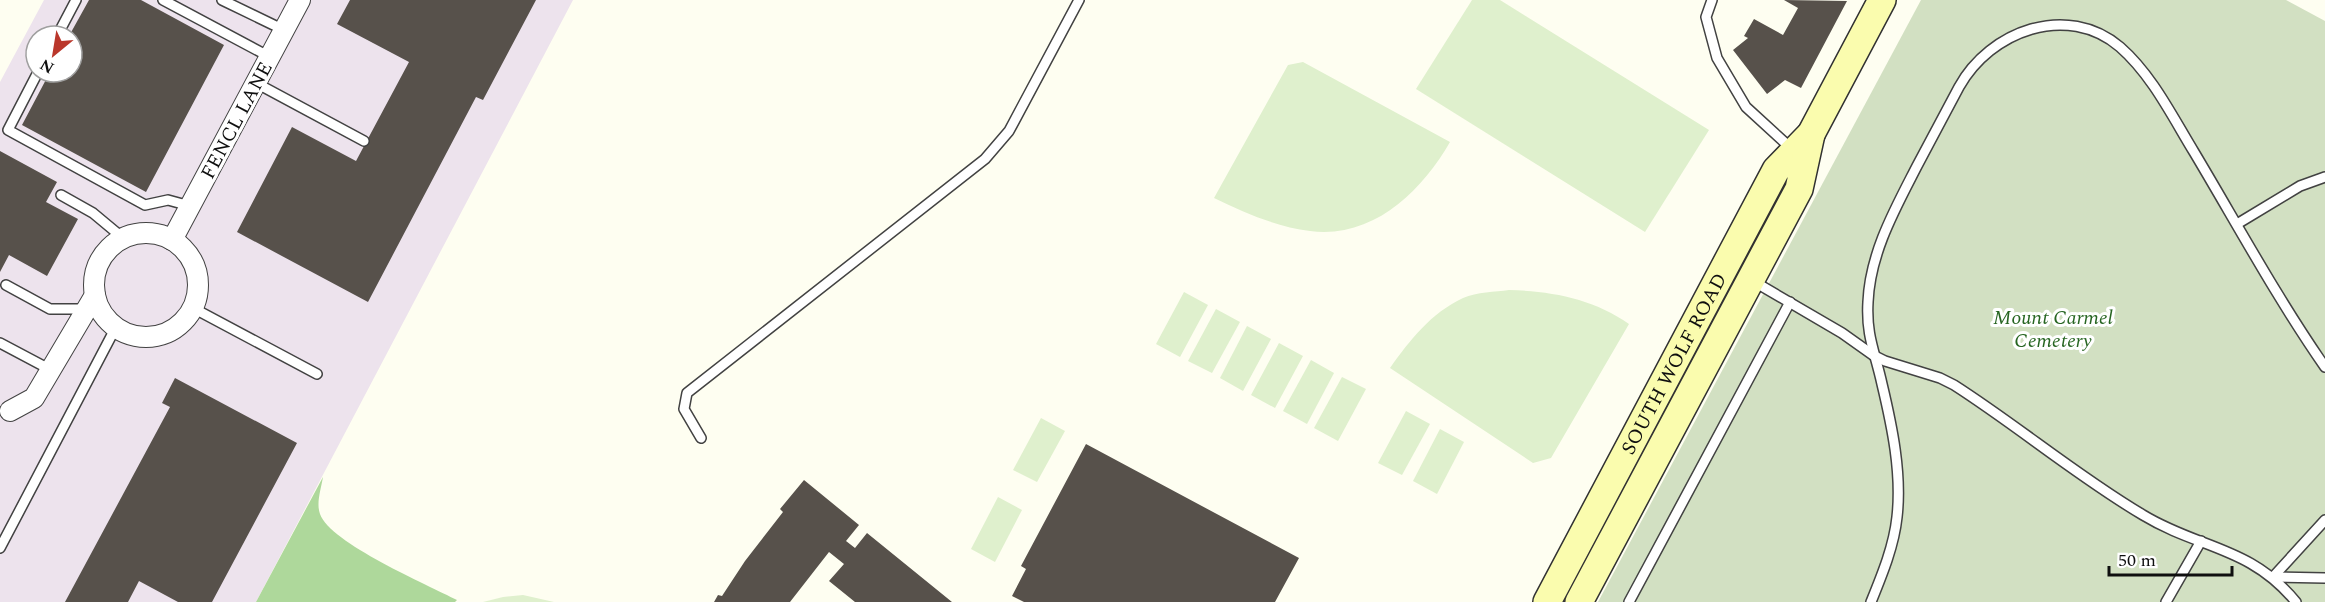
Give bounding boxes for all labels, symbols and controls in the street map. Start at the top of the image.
north arrow [24,24,84,84]
text: N [35,52,59,80]
street label: FENCL LANE [193,56,281,185]
street label: SOUTH WOLF ROAD [1614,268,1735,460]
park label: Mount Carmel Cemetery [1993,303,2113,356]
scale bar [2109,539,2232,577]
text: 50 m [2118,547,2156,574]

